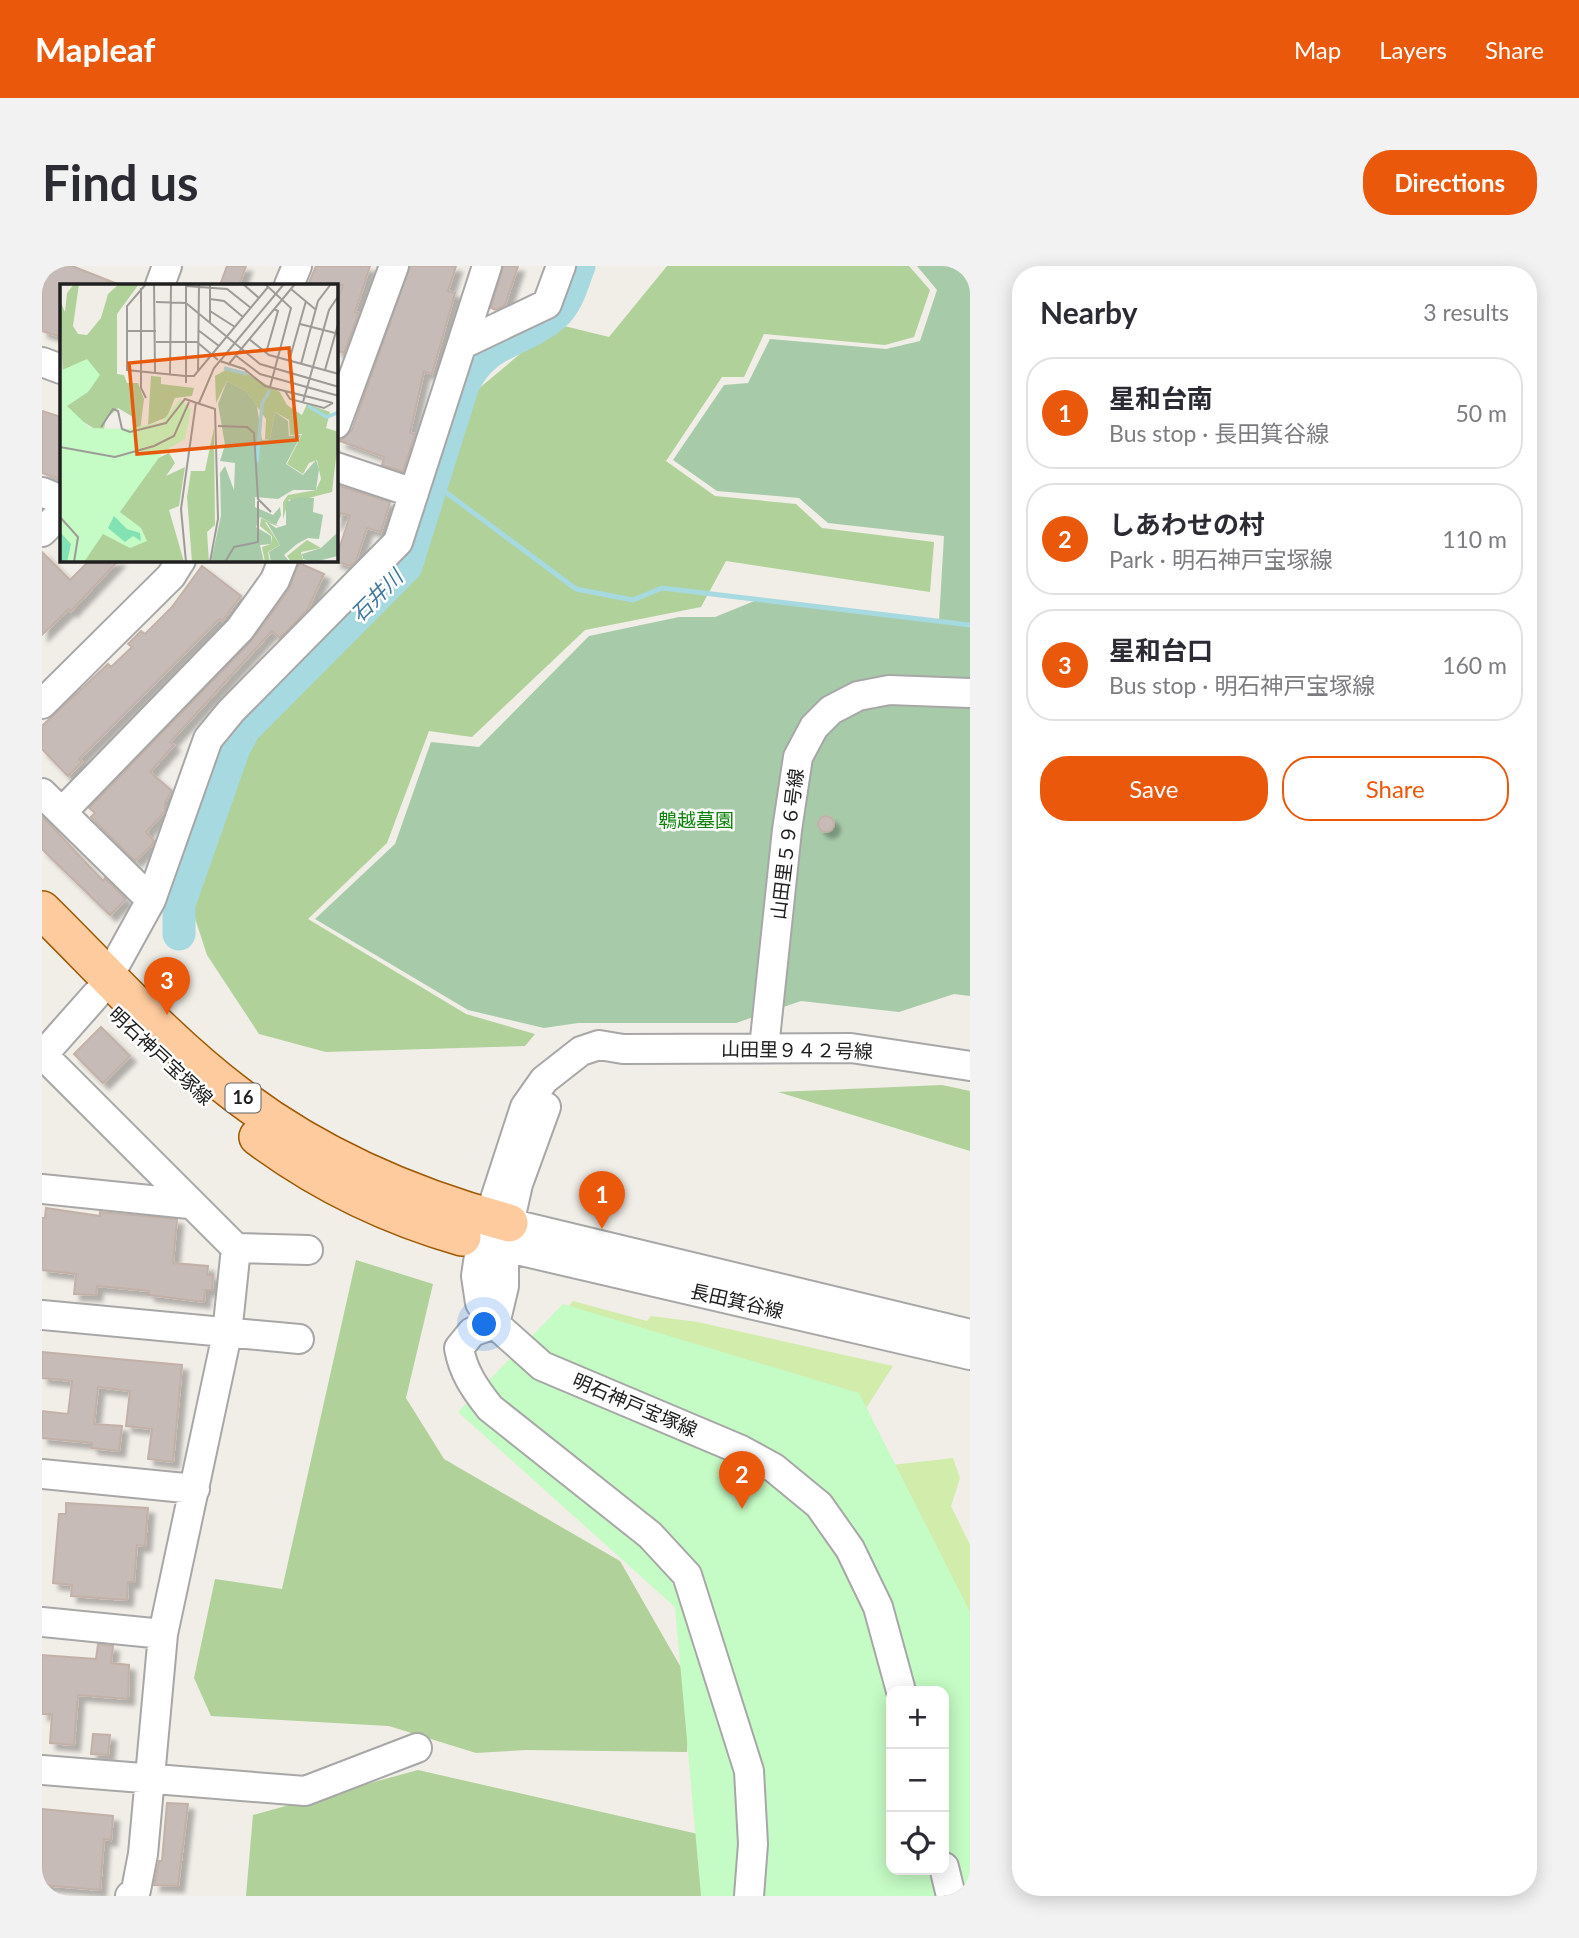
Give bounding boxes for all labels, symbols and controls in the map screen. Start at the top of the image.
text: Mapleaf [35,29,155,69]
text: Map [1294,35,1341,64]
text: Layers [1379,35,1447,64]
text: Share [1485,35,1544,64]
button: Directions [1363,150,1537,215]
text: Find us [42,153,199,211]
inset map [60,284,338,562]
text: Nearby [1040,294,1138,330]
text: 3 results [1423,298,1509,326]
text: 星和台南 [1109,382,1213,414]
text: 1 [1058,399,1072,427]
text: 50 m [1456,399,1507,427]
text: Bus stop · 長田箕谷線 [1109,419,1329,447]
text: しあわせの村 [1109,508,1265,540]
text: 2 [1058,525,1072,553]
text: 110 m [1442,525,1507,553]
text: Park · 明石神戸宝塚線 [1109,545,1333,573]
water label: 石井川 [345,562,408,626]
text: 星和台口 [1109,634,1213,666]
text: 3 [1058,651,1072,679]
text: 160 m [1442,651,1507,679]
text: Bus stop · 明石神戸宝塚線 [1109,671,1375,699]
button: Save [1040,756,1268,821]
button: Share [1282,756,1509,821]
street label: 山田里５９６号線 [766,767,807,921]
park label: 鵯越墓園 [658,808,734,831]
pin: 3 [144,957,190,1015]
street label: 明石神戸宝塚線 [105,1002,218,1109]
street label: 山田里９４２号線 [721,1037,873,1062]
road number: 16 [226,1084,260,1112]
pin: 1 [579,1171,625,1229]
street label: 長田箕谷線 [688,1279,786,1322]
your location [467,1307,501,1341]
street label: 明石神戸宝塚線 [569,1368,701,1441]
pin: 2 [719,1451,765,1509]
map controls [886,1686,949,1875]
button: + [886,1686,949,1749]
button: − [886,1749,949,1812]
button: locate [886,1812,949,1875]

